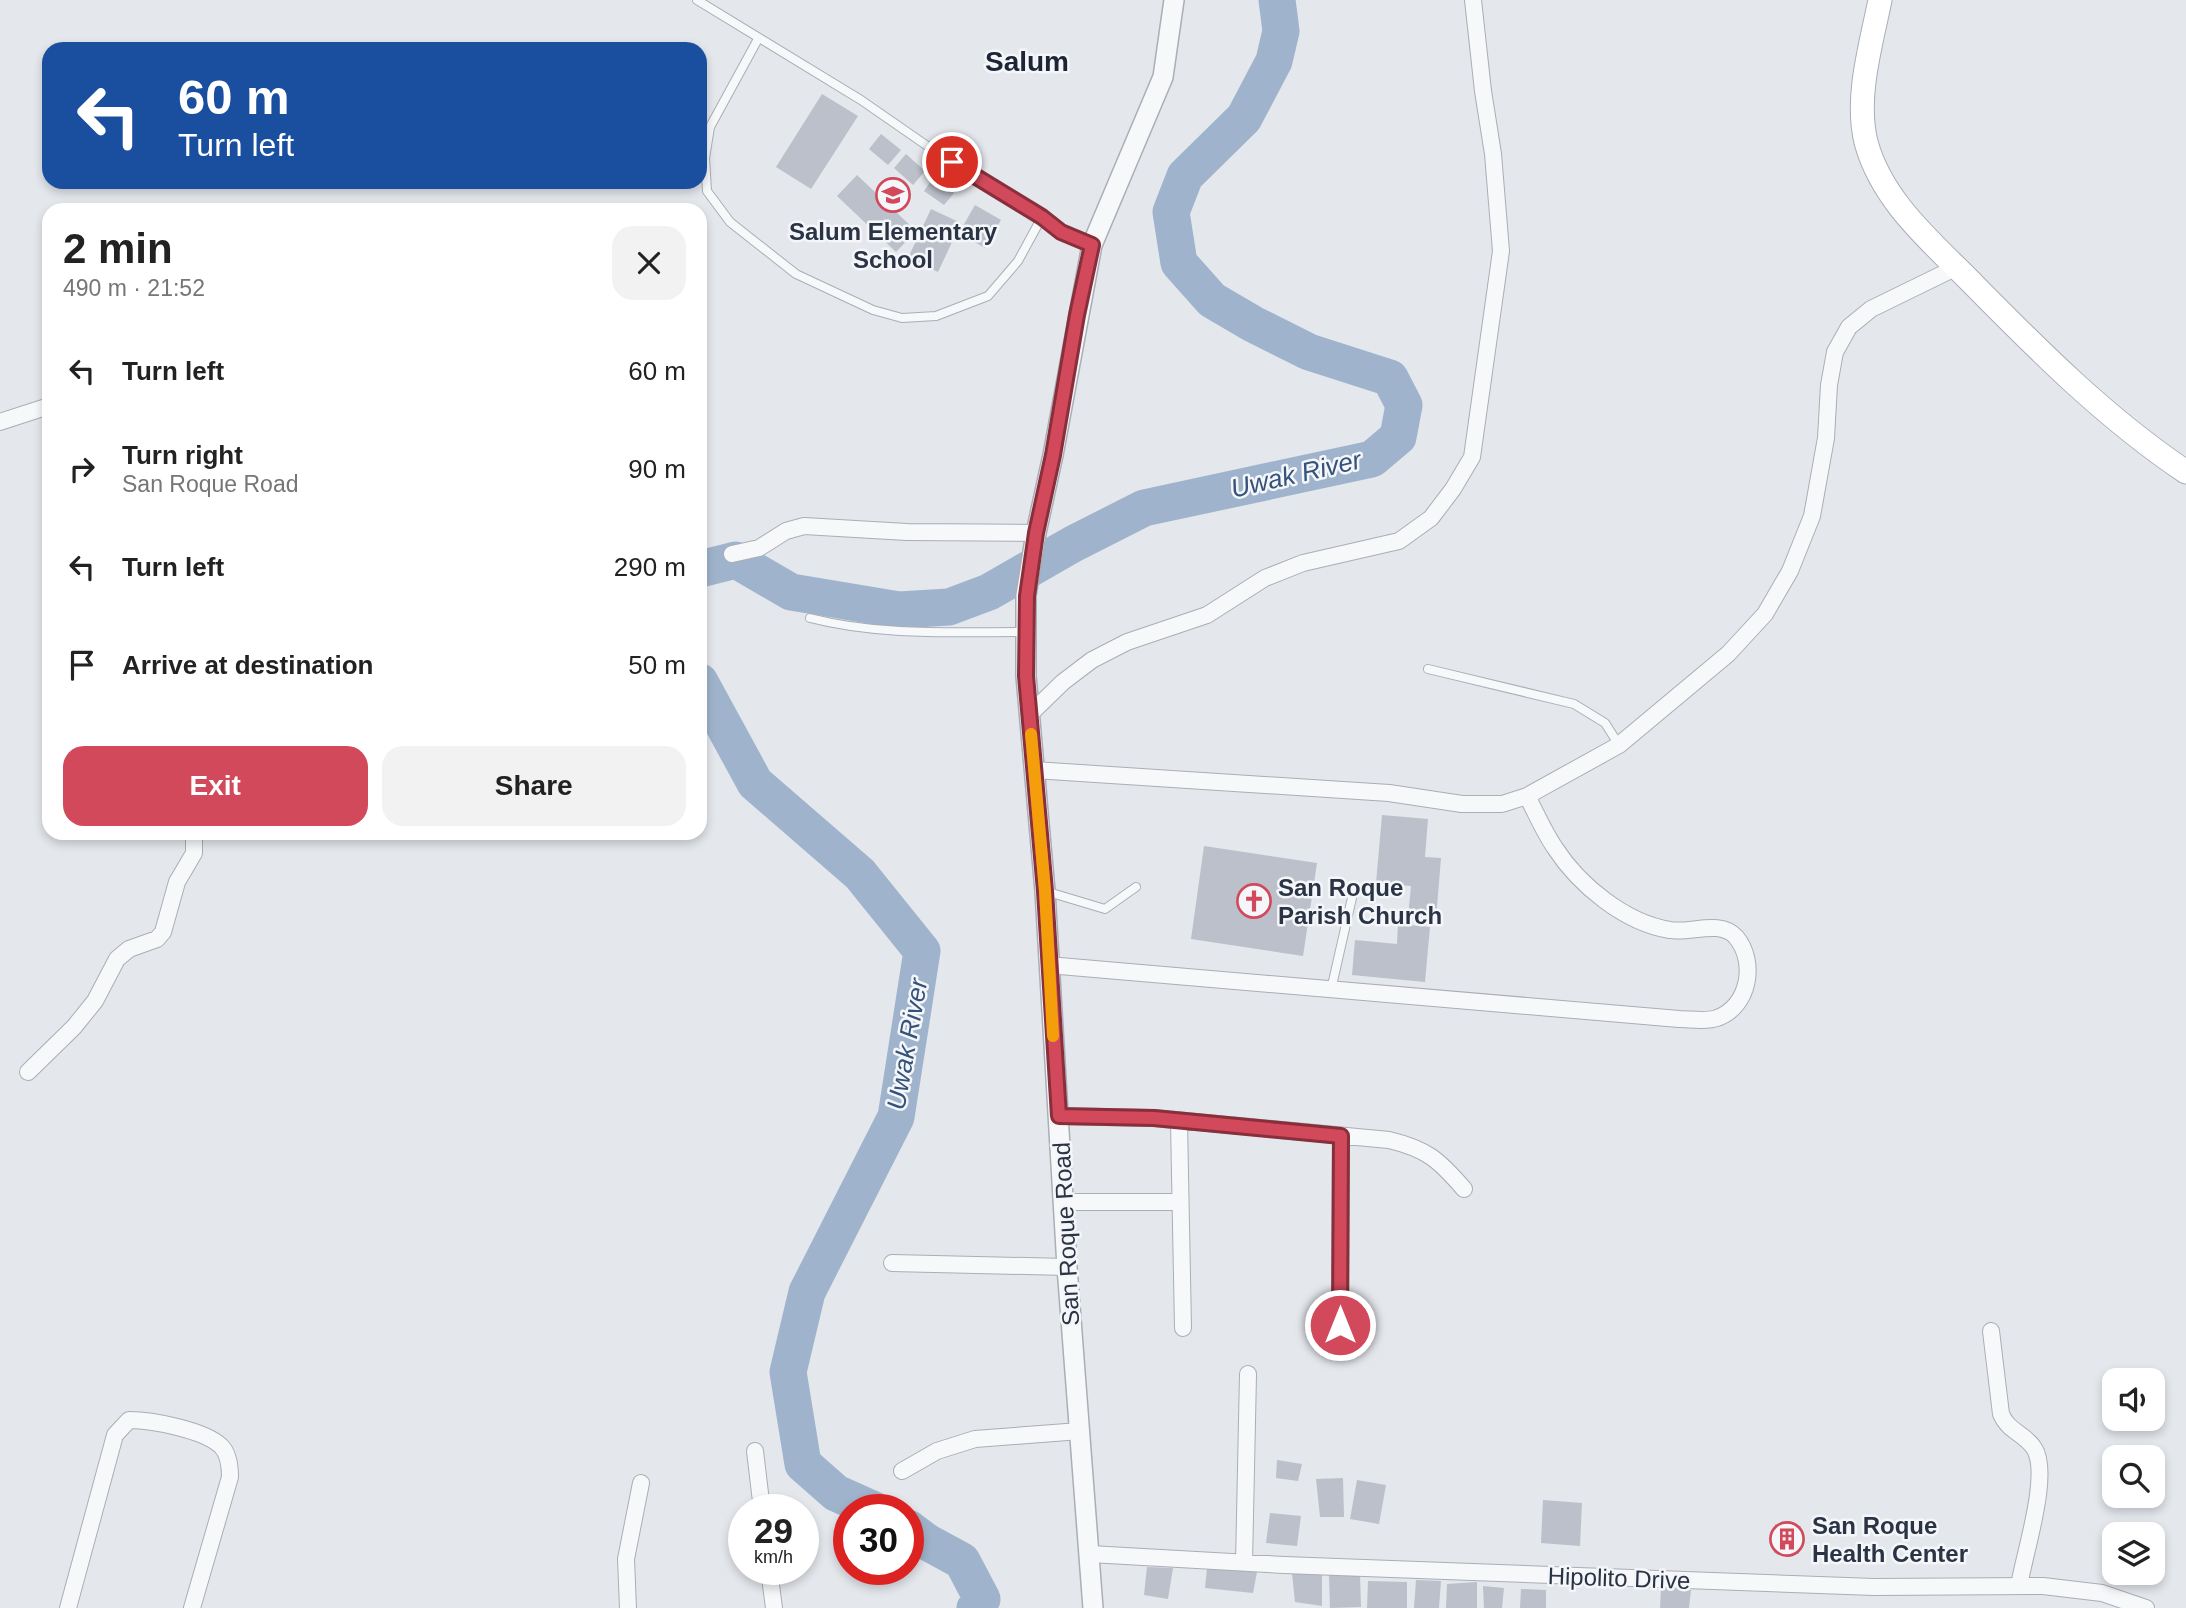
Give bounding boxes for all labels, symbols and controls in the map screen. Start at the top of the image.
district label: Salum [985,46,1069,77]
icon: left [63,70,154,161]
text: 60 m [178,70,290,124]
text: Turn left [178,127,294,163]
pin [922,132,982,192]
icon: arrive [933,143,971,181]
school or university icon: Salum Elementary School [874,176,912,214]
place label: Salum Elementary School [789,218,998,273]
text: 2 min [63,225,173,272]
button: close [612,226,686,300]
text: 490 m · 21:52 [63,275,205,301]
icon: left [63,352,101,390]
text: Turn left [122,356,224,386]
text: 60 m [628,356,686,386]
text: Turn right [122,440,243,470]
water label: Uwak River [1228,444,1365,504]
icon: right [63,450,101,488]
text: 90 m [628,454,686,484]
text: San Roque Road [122,471,298,497]
icon: left [63,548,101,586]
text: Turn left [122,552,224,582]
text: 290 m [614,552,686,582]
icon: arrive [63,646,101,684]
text: Arrive at destination [122,650,373,680]
text: 50 m [628,650,686,680]
button: Exit [63,746,368,826]
button: Share [382,746,686,826]
place label: San Roque Parish Church [1278,874,1442,929]
church icon: San Roque Parish Church [1235,882,1273,920]
water label: Uwak River [881,975,934,1112]
street label: San Roque Road [1048,1141,1084,1327]
position arrow [1303,1288,1377,1362]
map controls [2102,1368,2165,1585]
button: sound [2102,1368,2165,1431]
button: search [2102,1445,2165,1508]
speed limit sign: 30 [833,1494,924,1585]
text: 29 [754,1511,793,1550]
place label: San Roque Health Center [1812,1512,1968,1567]
building icon: San Roque Health Center [1768,1520,1806,1558]
button: layers [2102,1522,2165,1585]
text: km/h [754,1547,793,1567]
street label: Hipolito Drive [1547,1562,1691,1594]

